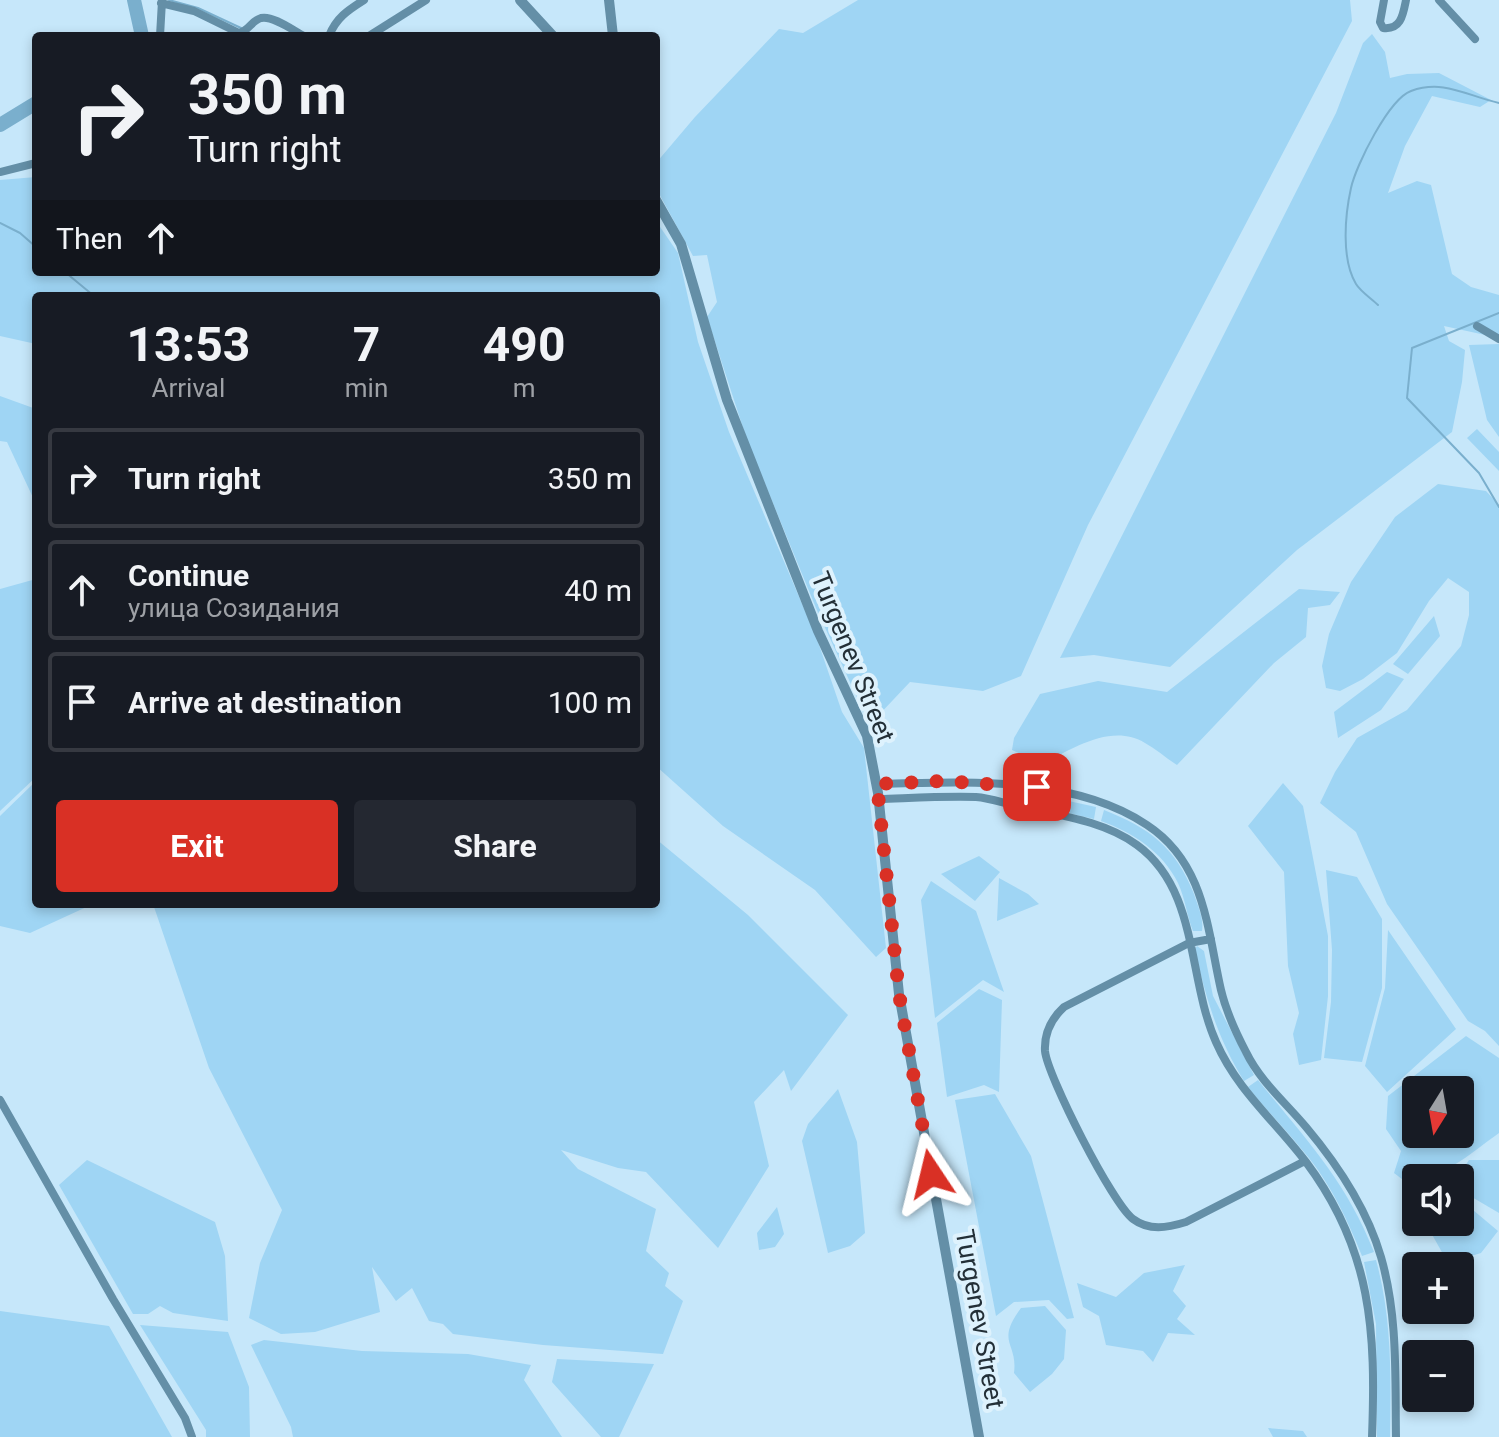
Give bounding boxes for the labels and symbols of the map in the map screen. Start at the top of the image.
street label: Turgenev Street [805,567,901,747]
pin [1003,753,1071,821]
north arrow [1402,1076,1474,1148]
position arrow [889,1132,973,1216]
street label: Turgenev Street [949,1227,1011,1411]

